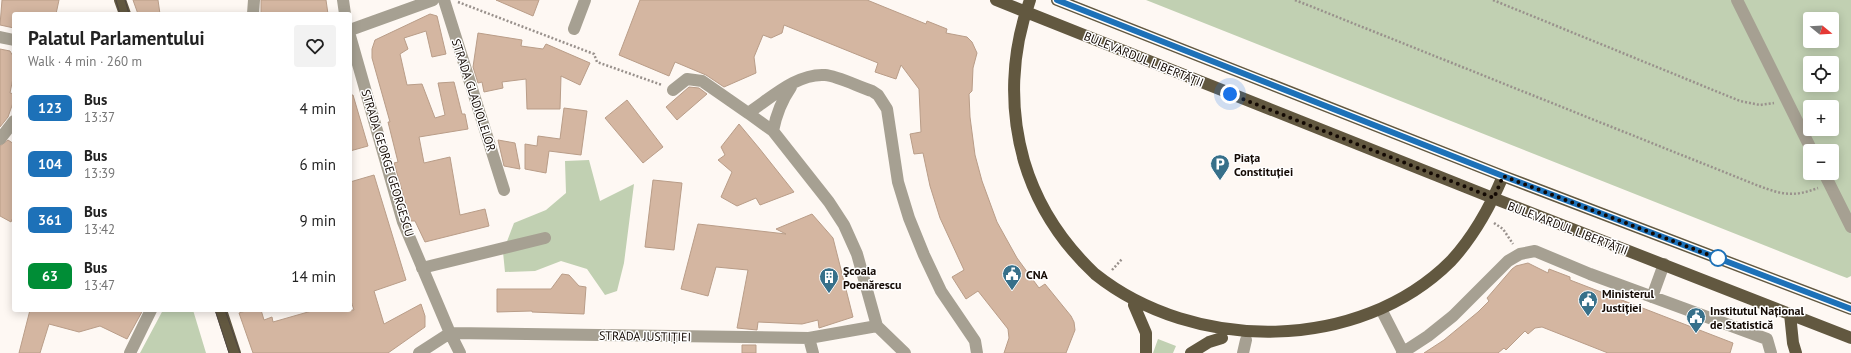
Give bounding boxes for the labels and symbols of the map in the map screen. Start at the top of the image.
north arrow [1803,12,1839,48]
street label: BULEVARDUL LIBERTĂȚII [1082,28,1206,91]
street label: STRADA GLADIOLELOR [449,37,499,153]
your location [1220,84,1240,104]
street label: STRADA GEORGE GEORGESCU [358,88,418,238]
place label: Piața Constituției [1234,150,1293,179]
parking icon: Piața Constituției [1209,153,1231,181]
street label: BULEVARDUL LIBERTĂȚII [1505,198,1630,259]
unlabelled marker [1709,249,1727,267]
place label: Şcoala Poenărescu [843,263,902,292]
public building icon: CNA [1001,263,1023,291]
building icon: Şcoala Poenărescu [818,266,840,294]
place label: CNA [1026,267,1049,282]
place label: Ministerul Justiției [1601,286,1655,315]
public building icon: Ministerul Justiției [1577,289,1599,317]
place label: Institutul Național de Statistică [1710,303,1804,332]
public building icon: Institutul Național de Statistică [1685,306,1707,334]
street label: STRADA JUSTIȚIEI [599,328,691,345]

